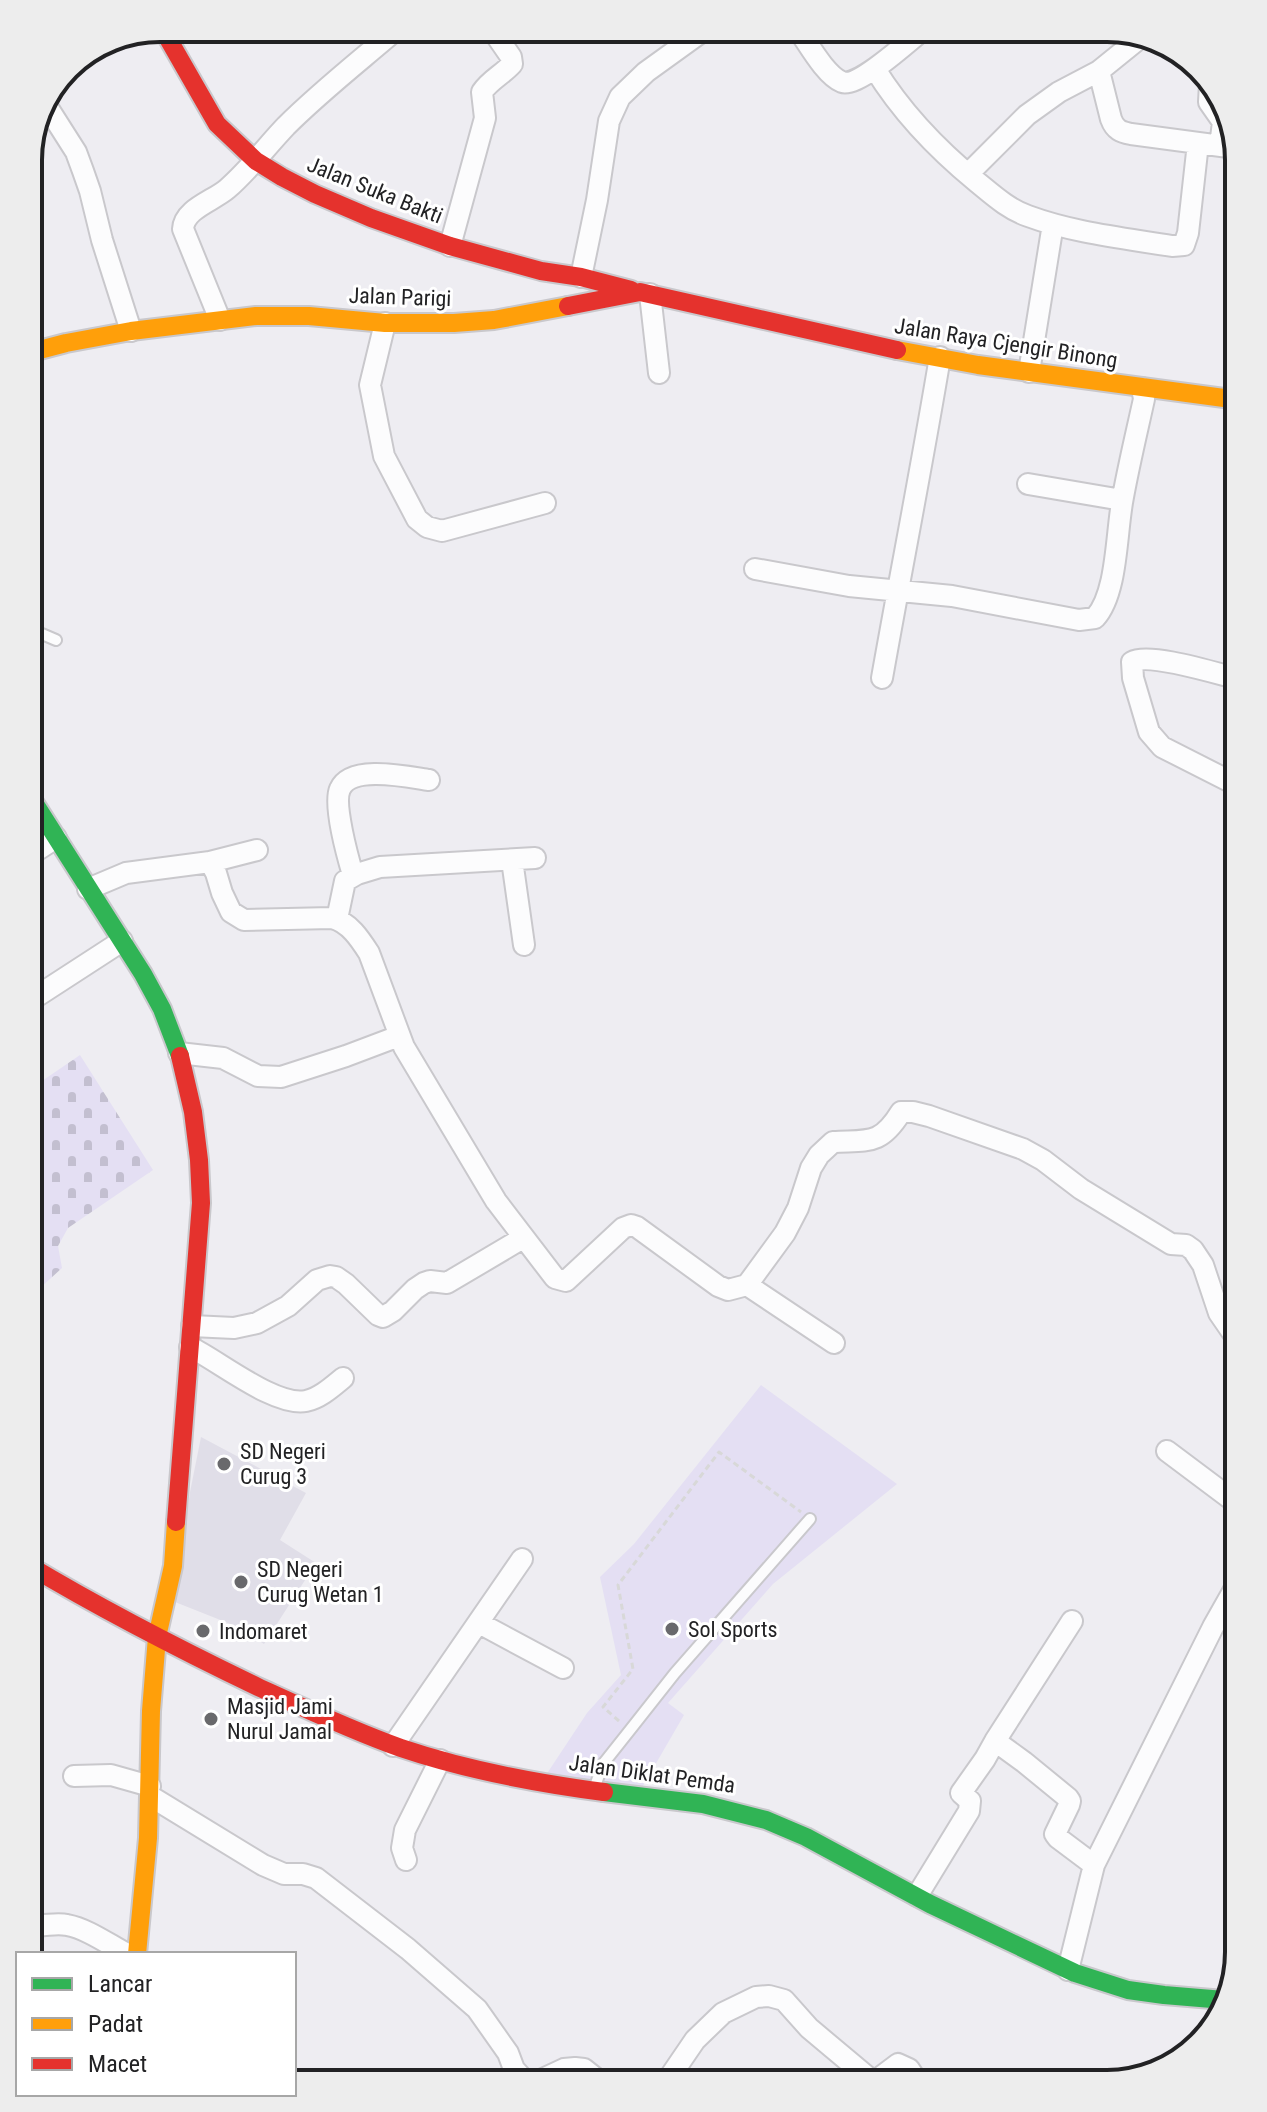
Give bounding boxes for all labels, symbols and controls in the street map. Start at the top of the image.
street label: Jalan Suka Bakti [304,151,446,229]
street label: Jalan Parigi [348,283,452,311]
street label: Jalan Raya Cjengir Binong [893,313,1119,373]
place label: SD Negeri Curug 3 [240,1439,326,1489]
marker: SD Negeri Curug 3 [215,1455,233,1473]
place label: SD Negeri Curug Wetan 1 [257,1557,384,1607]
marker: SD Negeri Curug Wetan 1 [232,1573,250,1591]
place label: Sol Sports [688,1617,778,1642]
place label: Indomaret [219,1619,308,1644]
marker: Sol Sports [663,1620,681,1638]
marker: Indomaret [194,1622,212,1640]
place label: Masjid Jami Nurul Jamal [227,1694,333,1744]
marker: Masjid Jami Nurul Jamal [202,1710,220,1728]
street label: Jalan Diklat Pemda [567,1750,737,1798]
legend [16,1952,296,2096]
text: Lancar [88,1970,152,1998]
text: Padat [88,2010,143,2038]
text: Macet [88,2050,147,2078]

